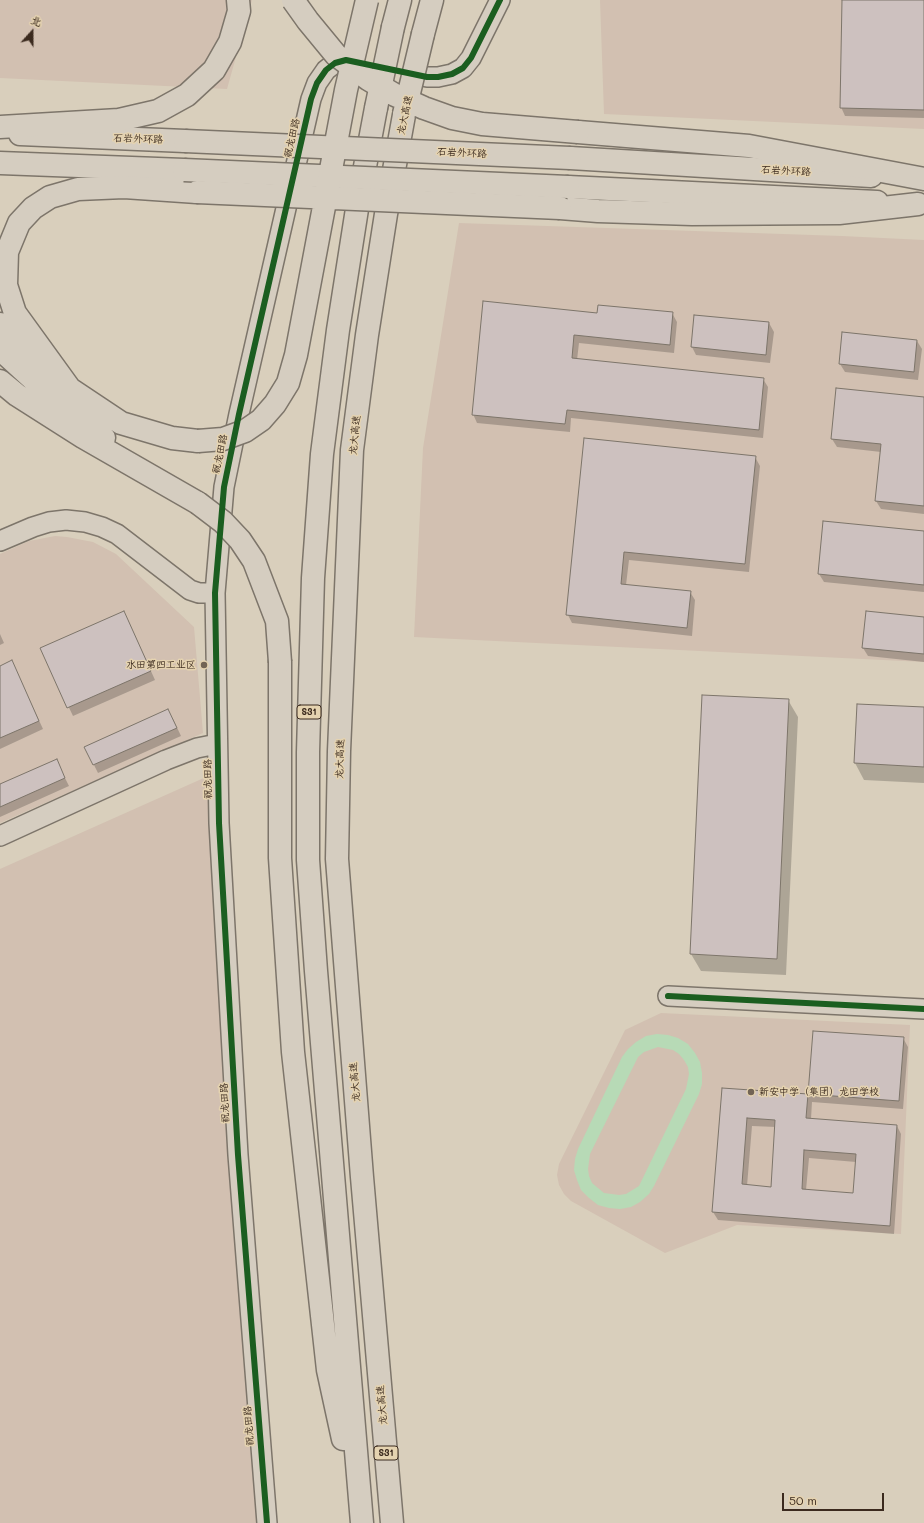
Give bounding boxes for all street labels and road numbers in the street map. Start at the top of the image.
street label: 龙大高速 [395,94,415,136]
street label: 祝龙田路 [282,117,302,159]
street label: 石岩外环路 [113,132,163,146]
street label: 石岩外环路 [437,146,487,160]
street label: 石岩外环路 [761,164,811,178]
street label: 龙大高速 [347,414,363,456]
street label: 祝龙田路 [210,433,230,475]
road number: S31 [297,705,321,719]
street label: 龙大高速 [333,739,347,779]
street label: 祝龙田路 [202,759,214,799]
street label: 龙大高速 [347,1062,363,1102]
street label: 祝龙田路 [218,1083,232,1123]
street label: 龙大高速 [374,1385,390,1425]
street label: 祝龙田路 [242,1406,256,1446]
road number: S31 [374,1446,398,1460]

